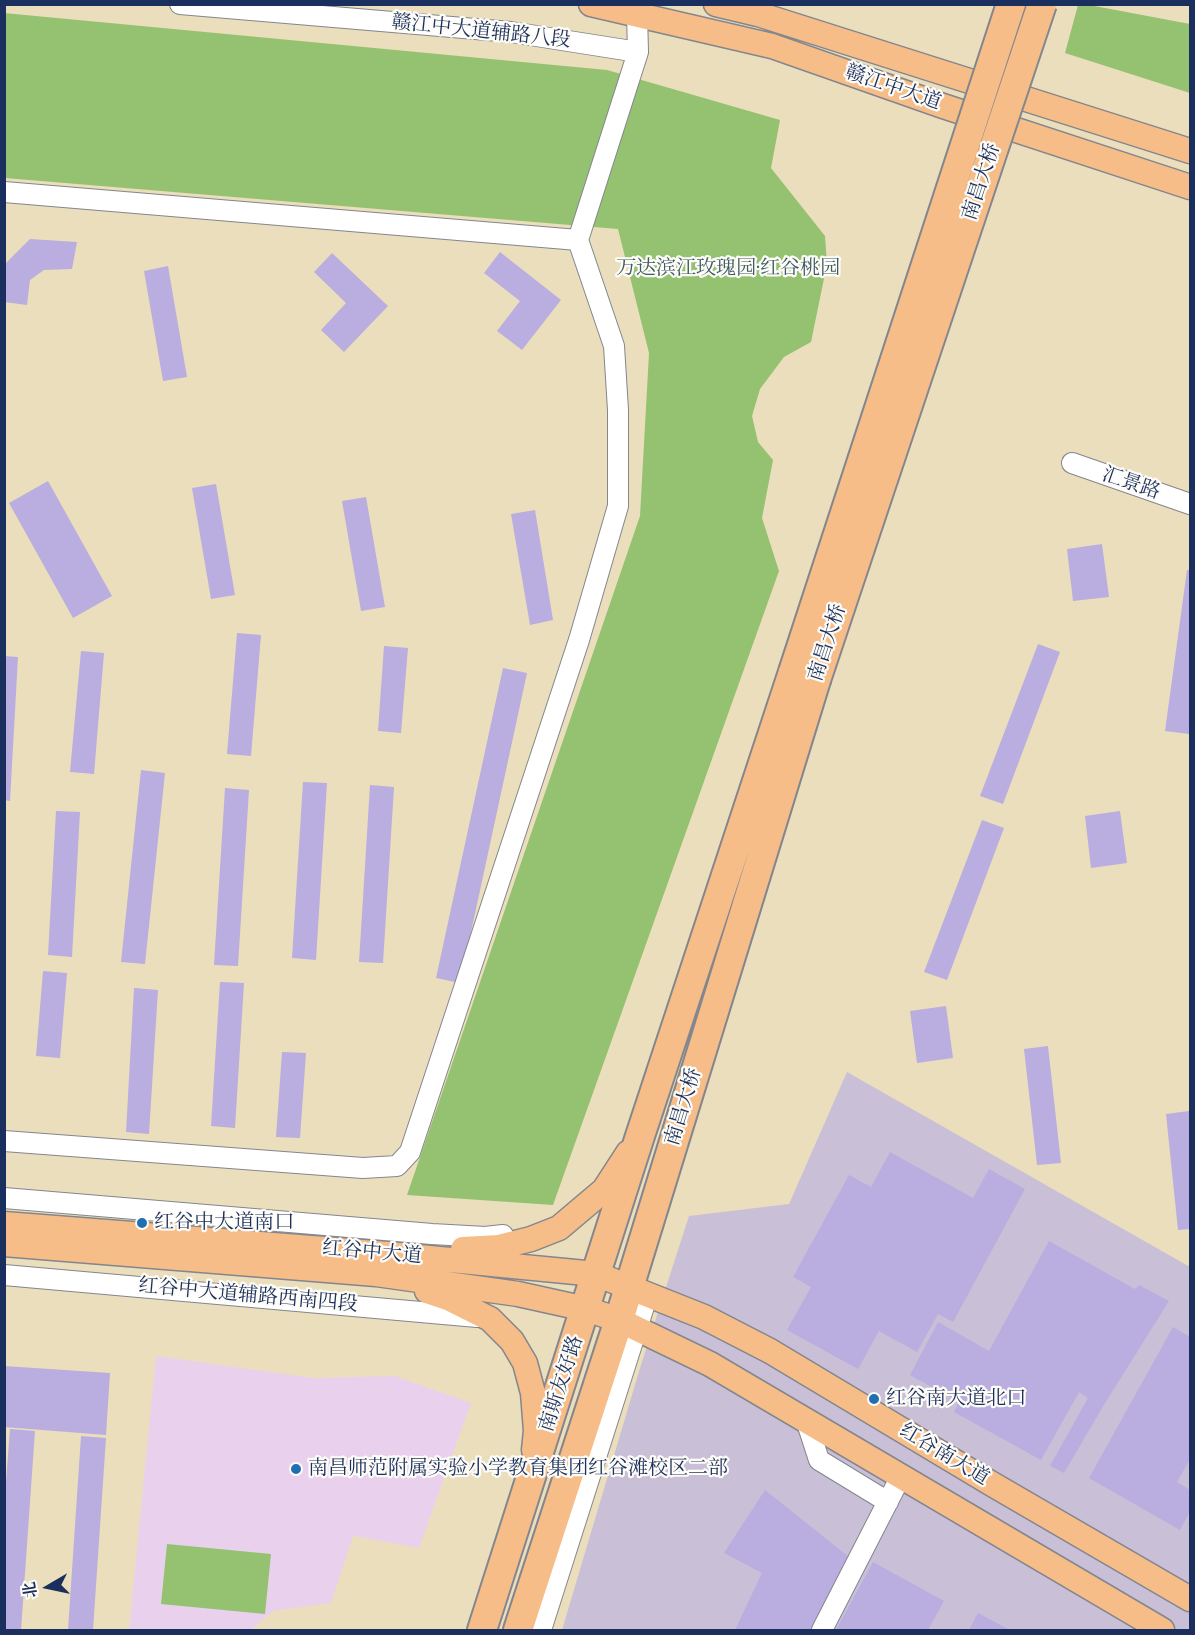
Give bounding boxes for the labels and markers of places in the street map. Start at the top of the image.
place label: 红谷中大道南口 [154,1211,294,1235]
marker: 红谷中大道南口 [135,1216,149,1230]
place label: 红谷南大道北口 [886,1387,1026,1411]
marker: 红谷南大道北口 [867,1392,881,1406]
place label: 南昌师范附属实验小学教育集团红谷滩校区二部 [308,1457,728,1481]
marker: 南昌师范附属实验小学教育集团红谷滩校区二部 [289,1462,303,1476]

